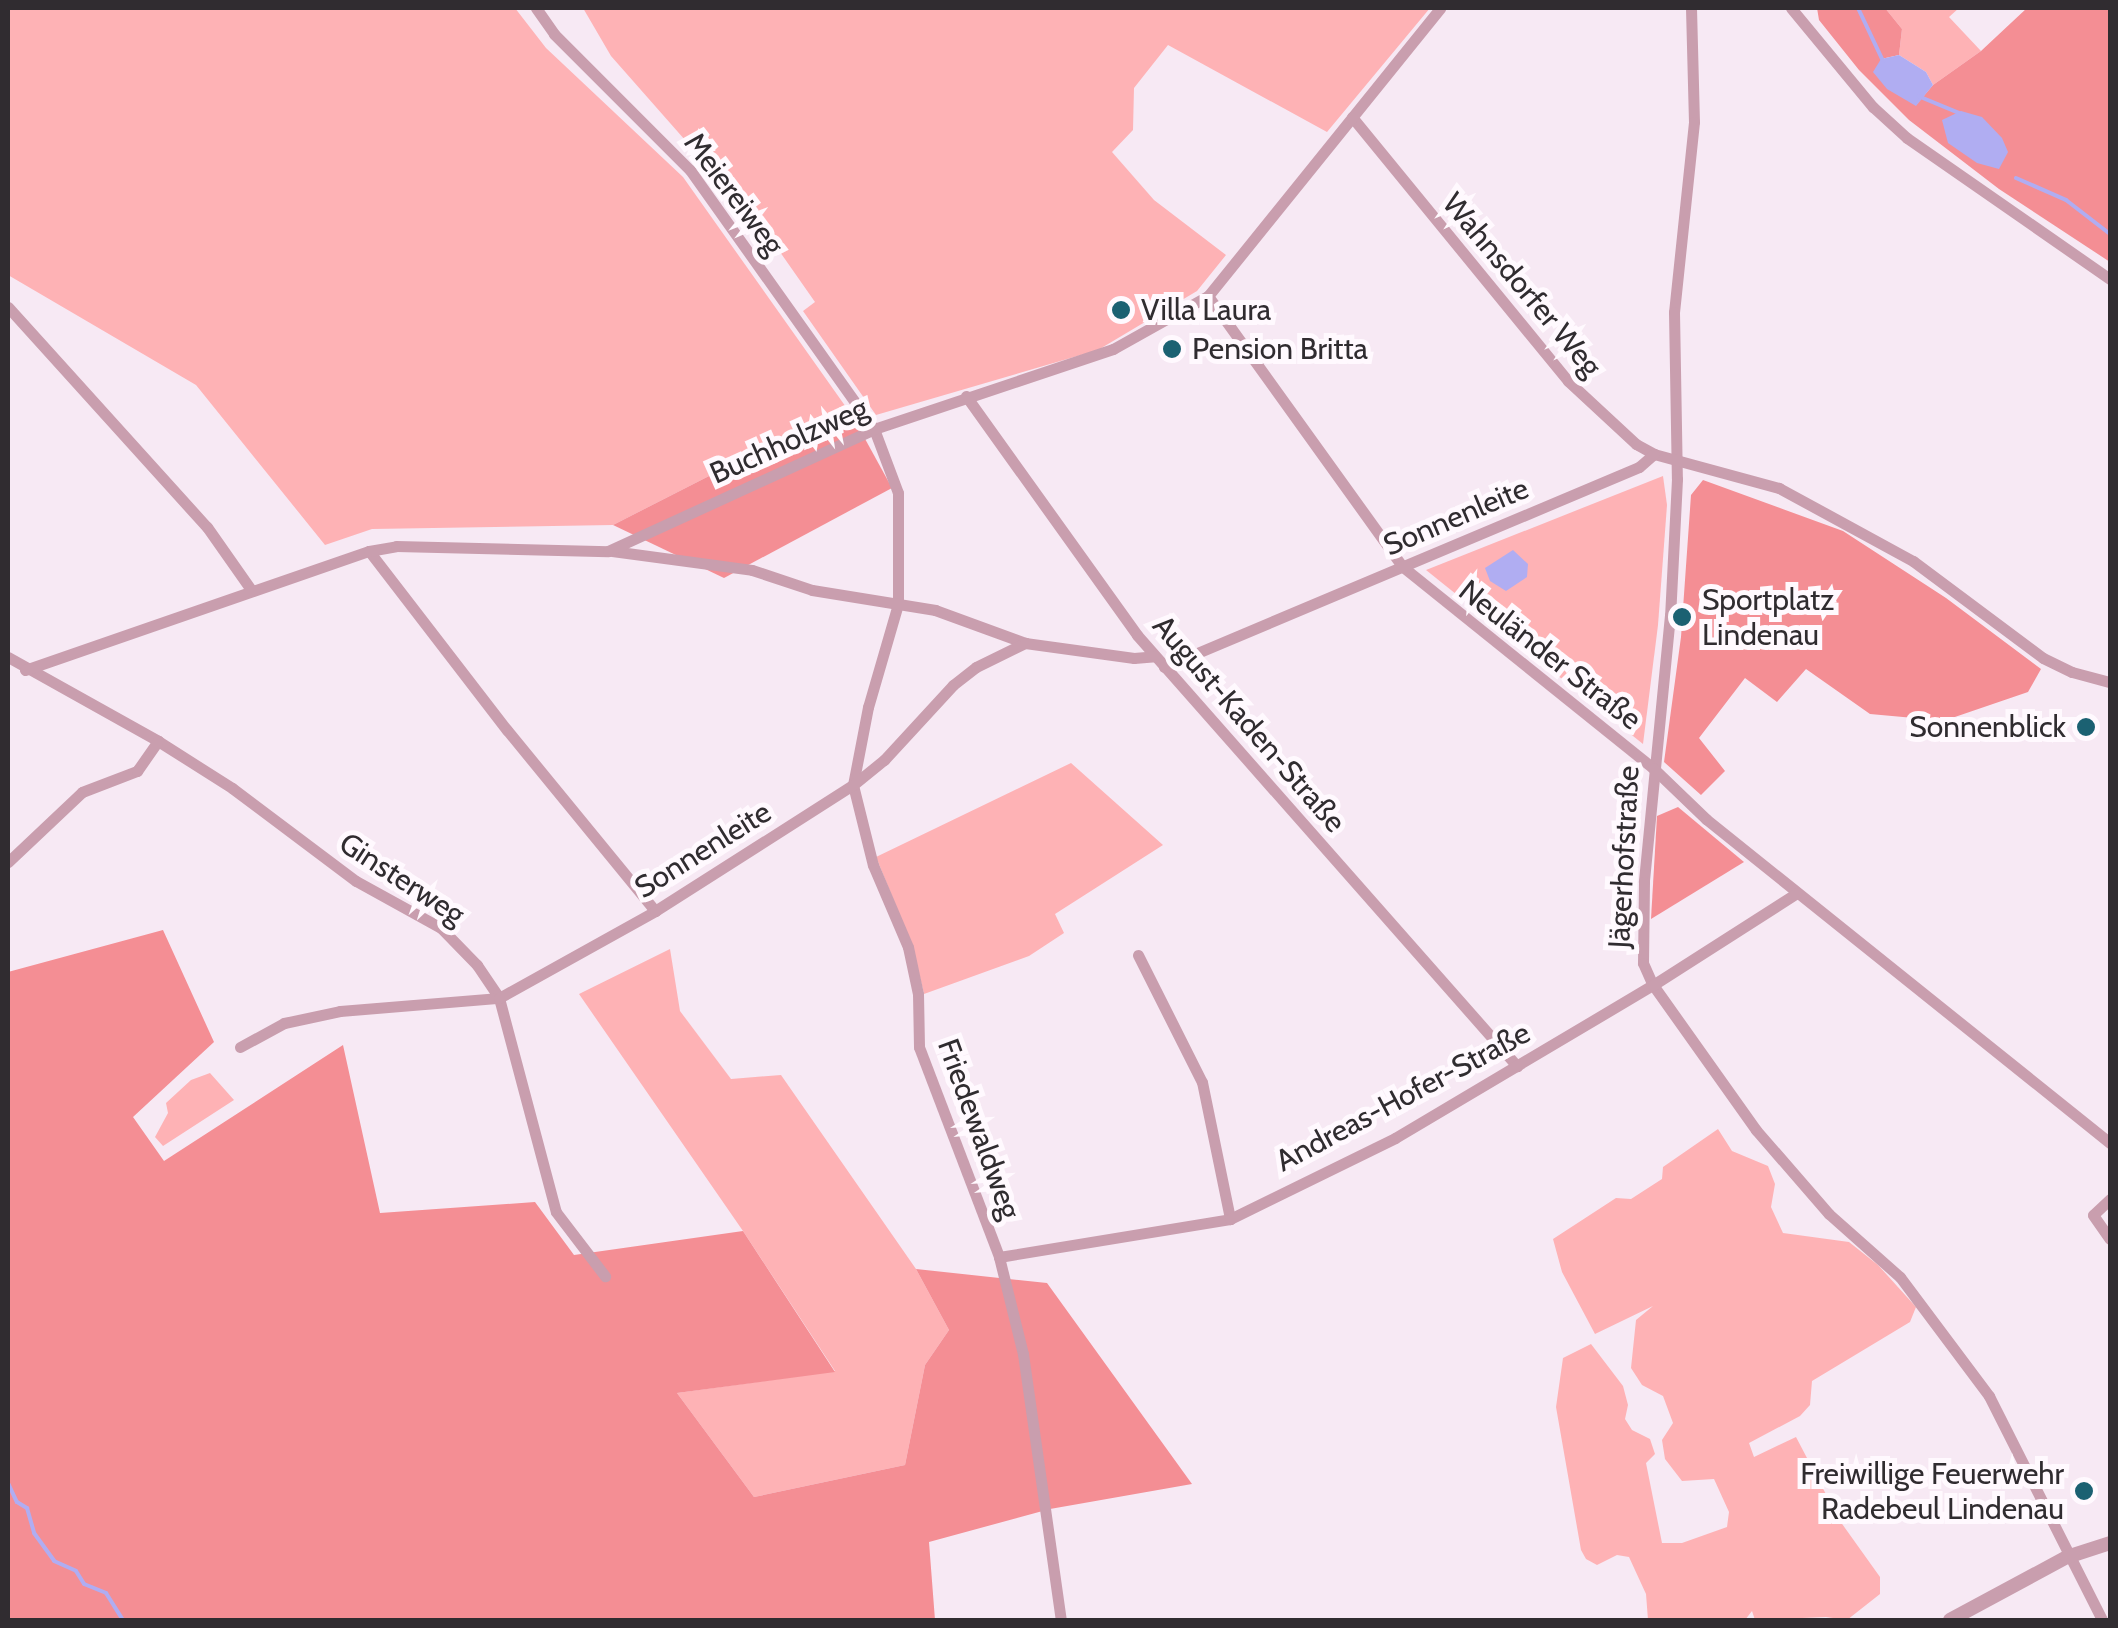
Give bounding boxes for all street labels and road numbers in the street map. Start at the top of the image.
street label: Meiereiweg [676,126,792,262]
street label: Wahnsdorfer Weg [1435,186,1609,384]
street label: Buchholzweg [704,390,874,492]
street label: Sonnenleite [1378,470,1534,564]
street label: Neuländer Straße [1452,573,1648,737]
street label: August-Kaden-Straße [1145,608,1353,840]
street label: Jägerhofstraße [1601,765,1647,949]
street label: Sonnenleite [628,794,778,906]
street label: Ginsterweg [333,825,471,933]
street label: Andreas-Hofer-Straße [1270,1015,1536,1179]
street label: Friedewaldweg [930,1034,1028,1224]

